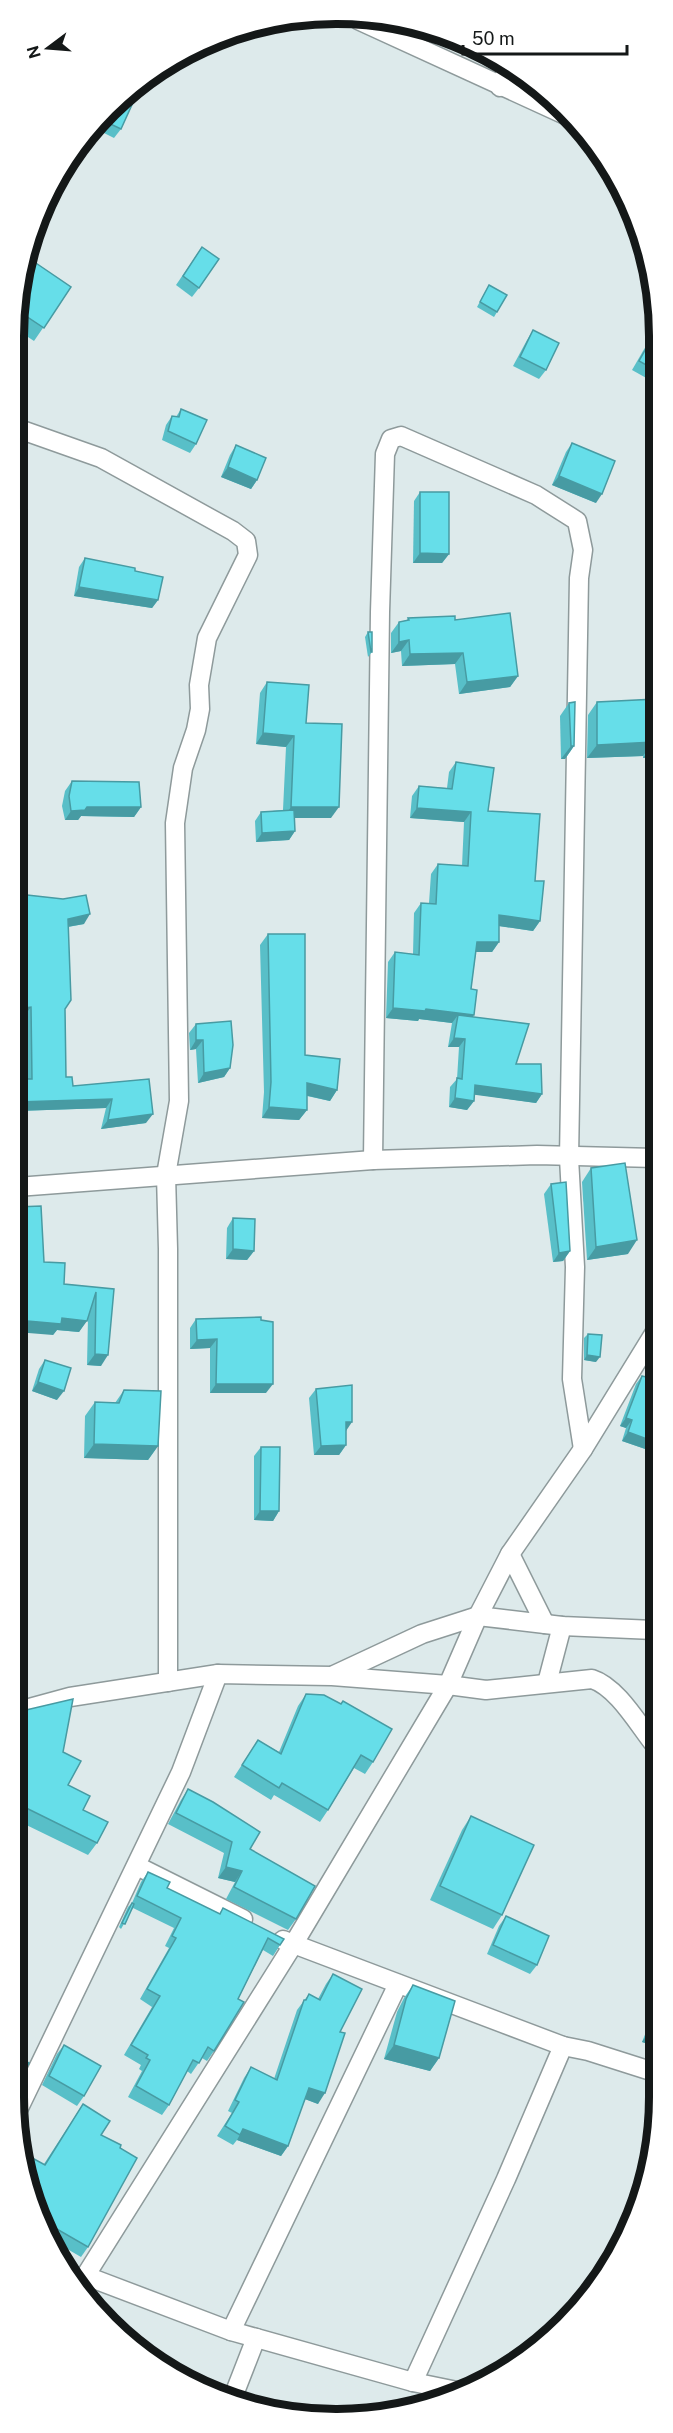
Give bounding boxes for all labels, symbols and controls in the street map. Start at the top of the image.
north arrow [18,18,78,78]
scale bar [463,18,626,56]
text: 50 m [472,28,515,49]
text: N [23,43,45,61]

